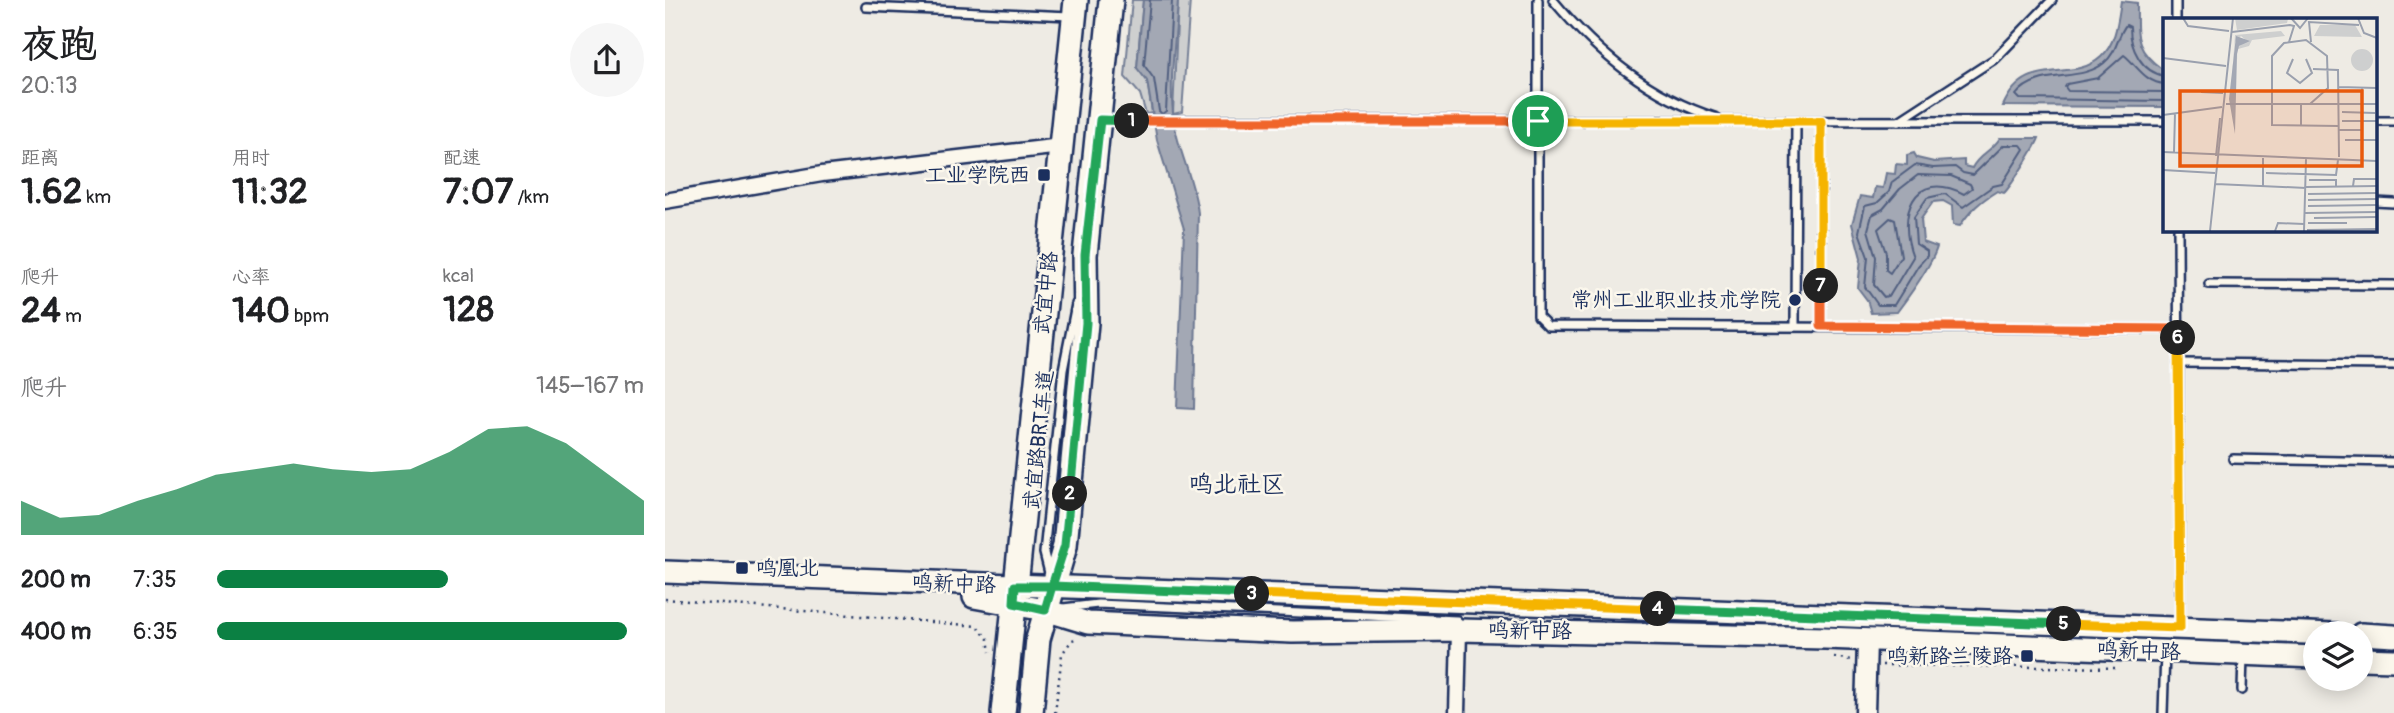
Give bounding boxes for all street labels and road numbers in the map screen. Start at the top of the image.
street label: 武宜中路 [1028,250,1064,336]
street label: 武宜路BRT车道 [1018,369,1060,511]
street label: 鸣新中路 [912,569,996,599]
street label: 鸣新中路 [1488,617,1572,645]
street label: 鸣新中路 [2097,636,2181,666]

